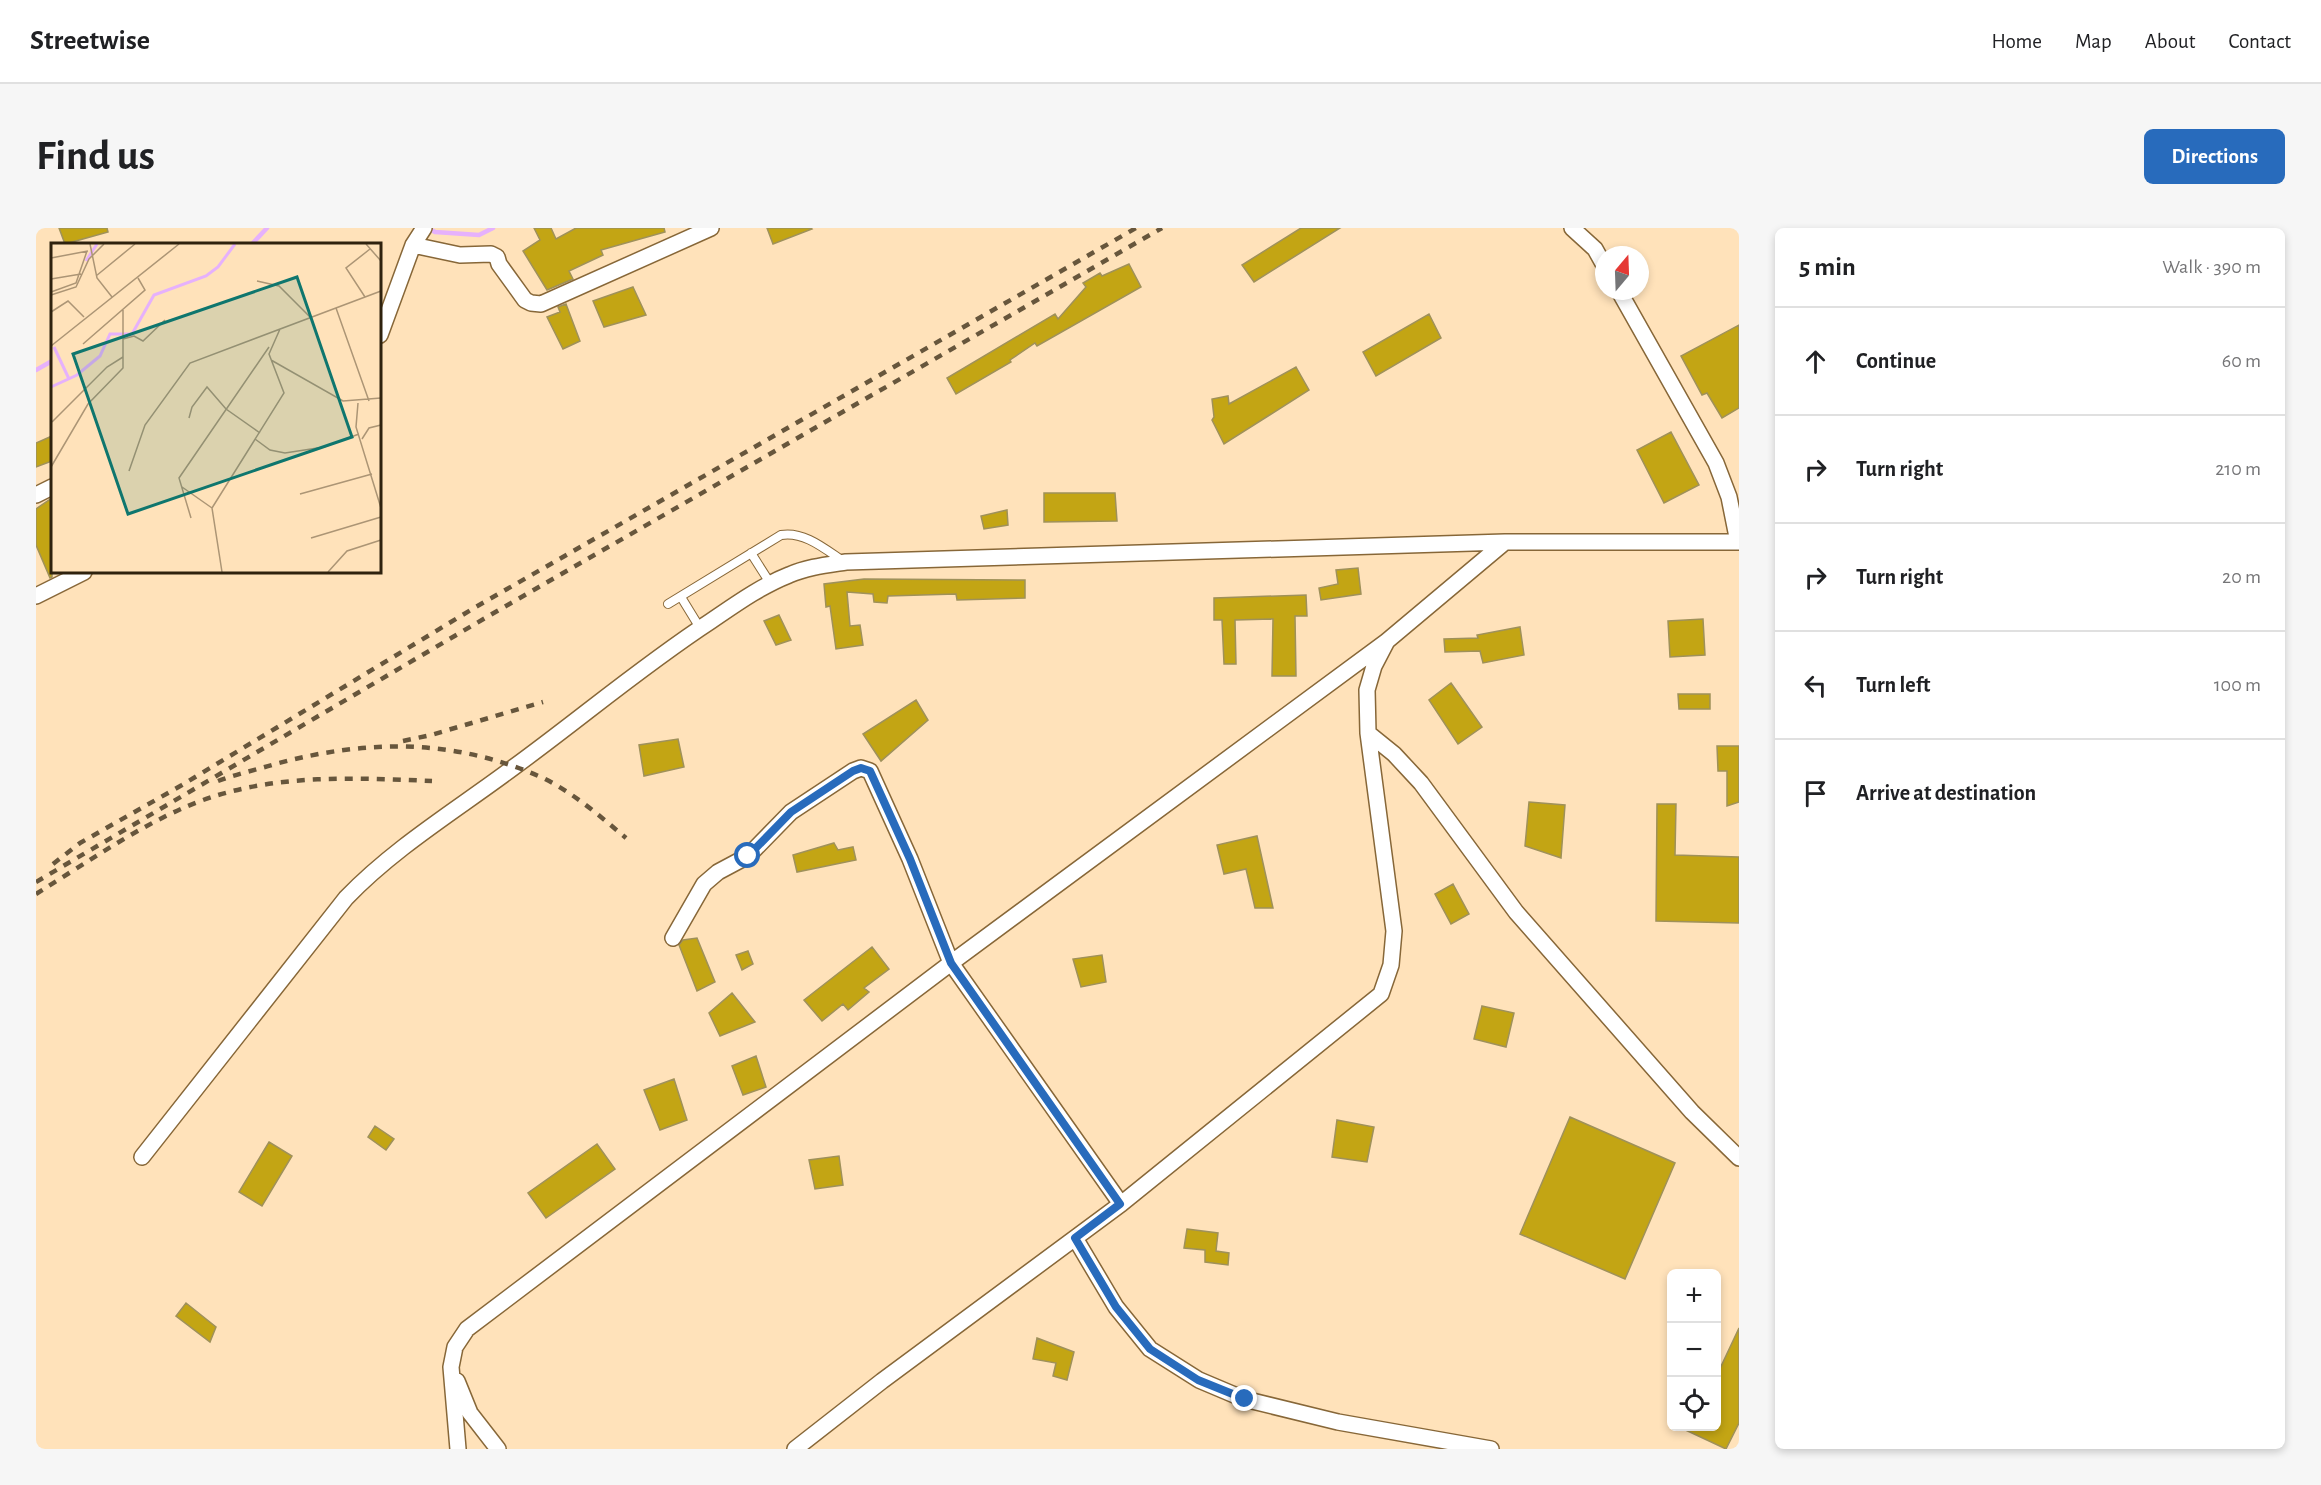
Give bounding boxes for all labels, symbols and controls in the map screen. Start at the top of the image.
text: Streetwise [30,27,150,55]
text: Home [1991,31,2042,52]
text: Map [2075,31,2112,52]
text: About [2145,31,2195,52]
text: Contact [2228,31,2291,52]
button: Directions [2144,129,2285,184]
text: Find us [36,135,155,177]
inset map [51,243,381,573]
north arrow [1595,246,1649,300]
text: 5 min [1799,254,1856,280]
text: Walk · 390 m [2162,257,2261,277]
icon: ahead [1799,345,1832,378]
text: Continue [1856,350,1936,372]
text: 60 m [2222,351,2261,371]
icon: right [1799,453,1832,486]
text: Turn right [1856,458,1943,480]
text: 210 m [2215,459,2261,479]
icon: right [1799,561,1832,594]
text: Turn right [1856,566,1943,588]
text: 20 m [2222,567,2261,587]
icon: left [1799,669,1832,702]
text: Turn left [1856,674,1930,696]
text: 100 m [2214,675,2261,695]
icon: arrive [1799,777,1832,810]
text: Arrive at destination [1856,782,2036,804]
route start [734,842,760,868]
map controls [1667,1269,1721,1431]
button: + [1667,1269,1721,1323]
button: − [1667,1323,1721,1377]
button: locate [1667,1377,1721,1431]
route end [1231,1385,1257,1411]

